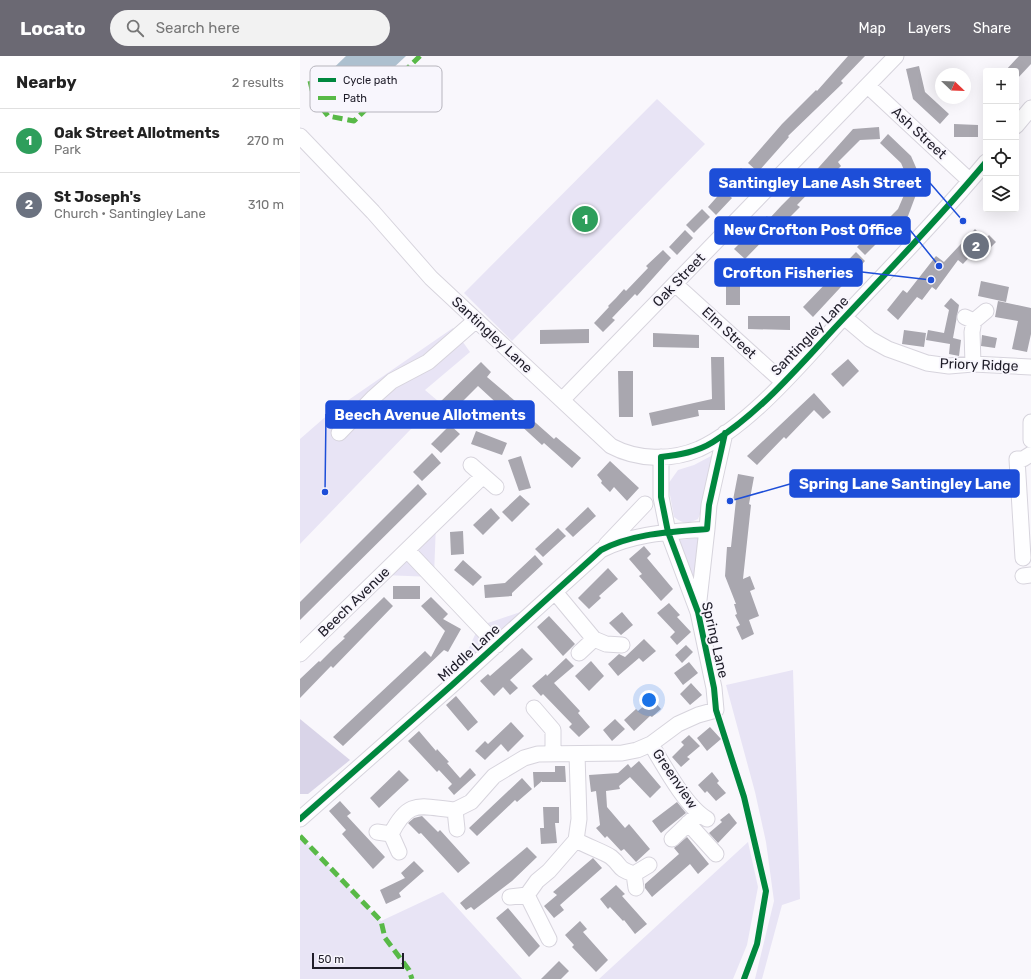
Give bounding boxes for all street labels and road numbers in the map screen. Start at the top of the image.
street label: Ash Street [888,103,950,163]
street label: Oak Street [649,249,709,310]
street label: Santingley Lane [448,293,536,377]
street label: Santingley Lane [768,293,852,379]
street label: Elm Street [698,304,760,363]
street label: Priory Ridge [939,355,1019,375]
street label: Beech Avenue [315,563,394,641]
street label: Spring Lane [698,600,732,680]
street label: Middle Lane [434,621,504,685]
street label: Greenview [649,746,701,812]

